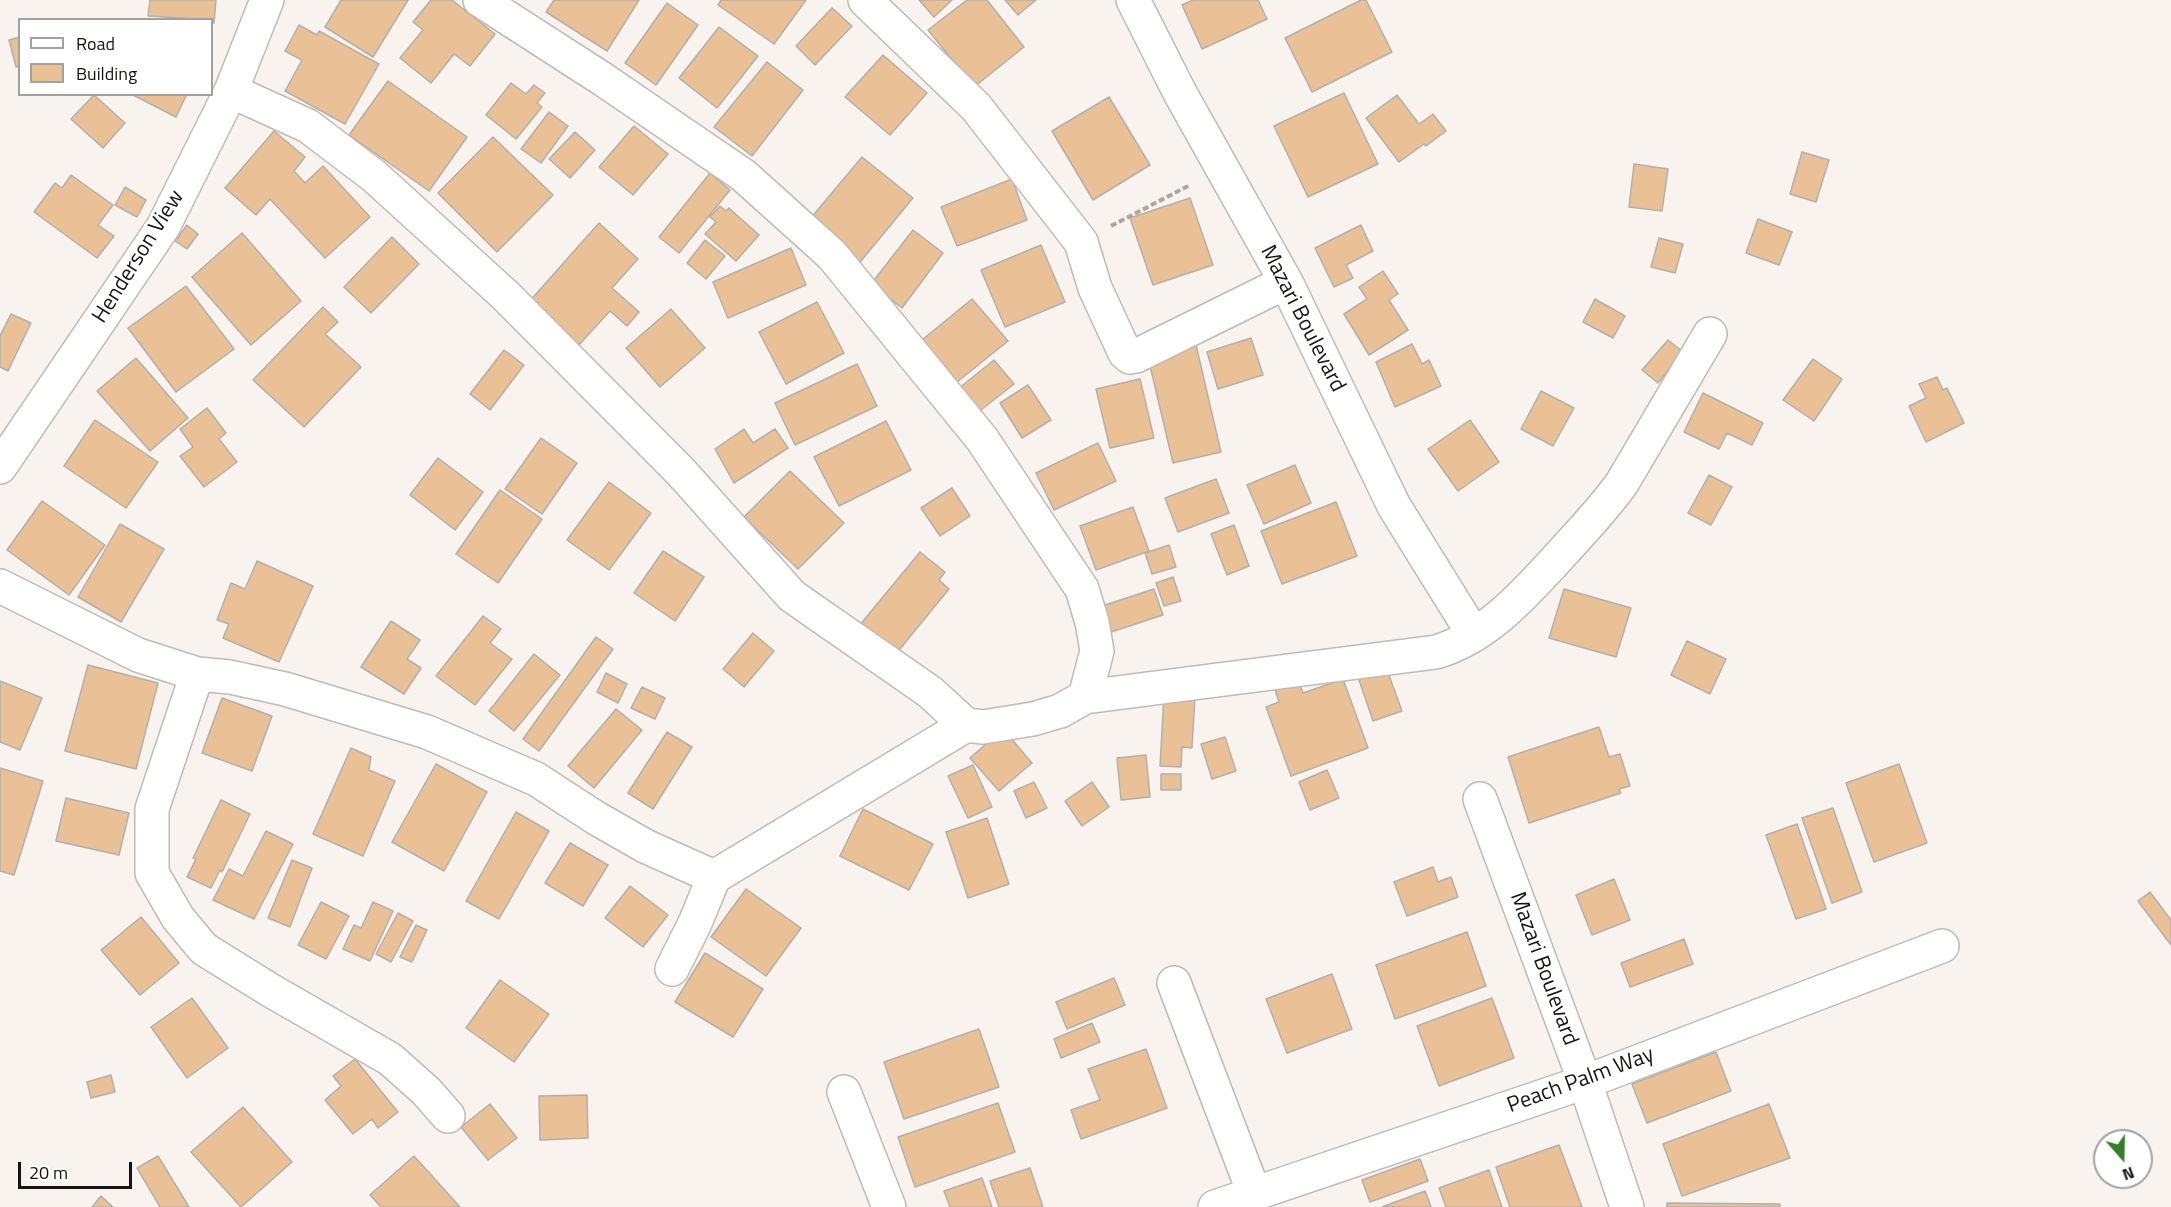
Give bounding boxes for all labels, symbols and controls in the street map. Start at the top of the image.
legend [18,18,213,96]
text: Road [76,30,115,57]
text: Building [76,60,137,87]
street label: Henderson View [88,186,190,328]
street label: Mazari Boulevard [1254,241,1350,397]
street label: Mazari Boulevard [1503,889,1583,1049]
street label: Peach Palm Way [1504,1042,1658,1120]
north arrow [2093,1129,2153,1189]
scale bar [21,1150,135,1188]
text: 20 m [29,1159,68,1186]
text: N [2119,1161,2138,1187]

